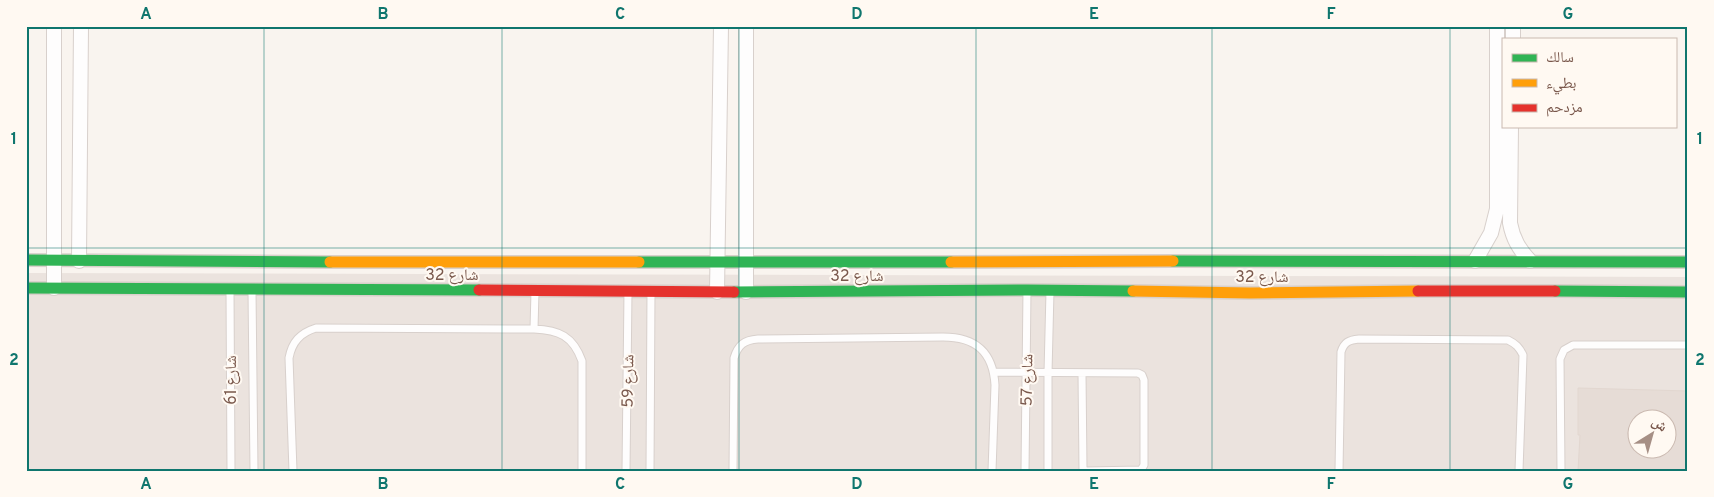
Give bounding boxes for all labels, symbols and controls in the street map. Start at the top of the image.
text: A [140,5,152,25]
text: B [377,5,389,25]
text: C [615,5,625,25]
text: D [851,5,863,25]
text: E [1089,5,1099,25]
text: F [1326,5,1336,25]
text: G [1563,5,1573,25]
legend [1502,38,1676,128]
text: سالك [1546,49,1574,68]
text: بطيء [1546,75,1576,95]
text: مزدحم [1546,99,1583,118]
text: 1 [11,130,17,150]
text: 1 [1697,130,1703,150]
street label: شارع 32 [425,266,479,286]
street label: شارع 32 [830,267,884,287]
street label: شارع 32 [1235,268,1289,288]
text: 2 [9,351,19,371]
text: 2 [1695,351,1705,371]
street label: شارع 59 [619,354,639,408]
street label: شارع 57 [1018,354,1038,406]
street label: شارع 61 [222,355,242,405]
north arrow [1626,410,1676,460]
text: ش [1648,414,1670,436]
text: A [140,475,152,495]
text: B [377,475,389,495]
text: C [615,475,625,495]
text: D [851,475,863,495]
text: E [1089,475,1099,495]
text: F [1326,475,1336,495]
text: G [1563,475,1573,495]

